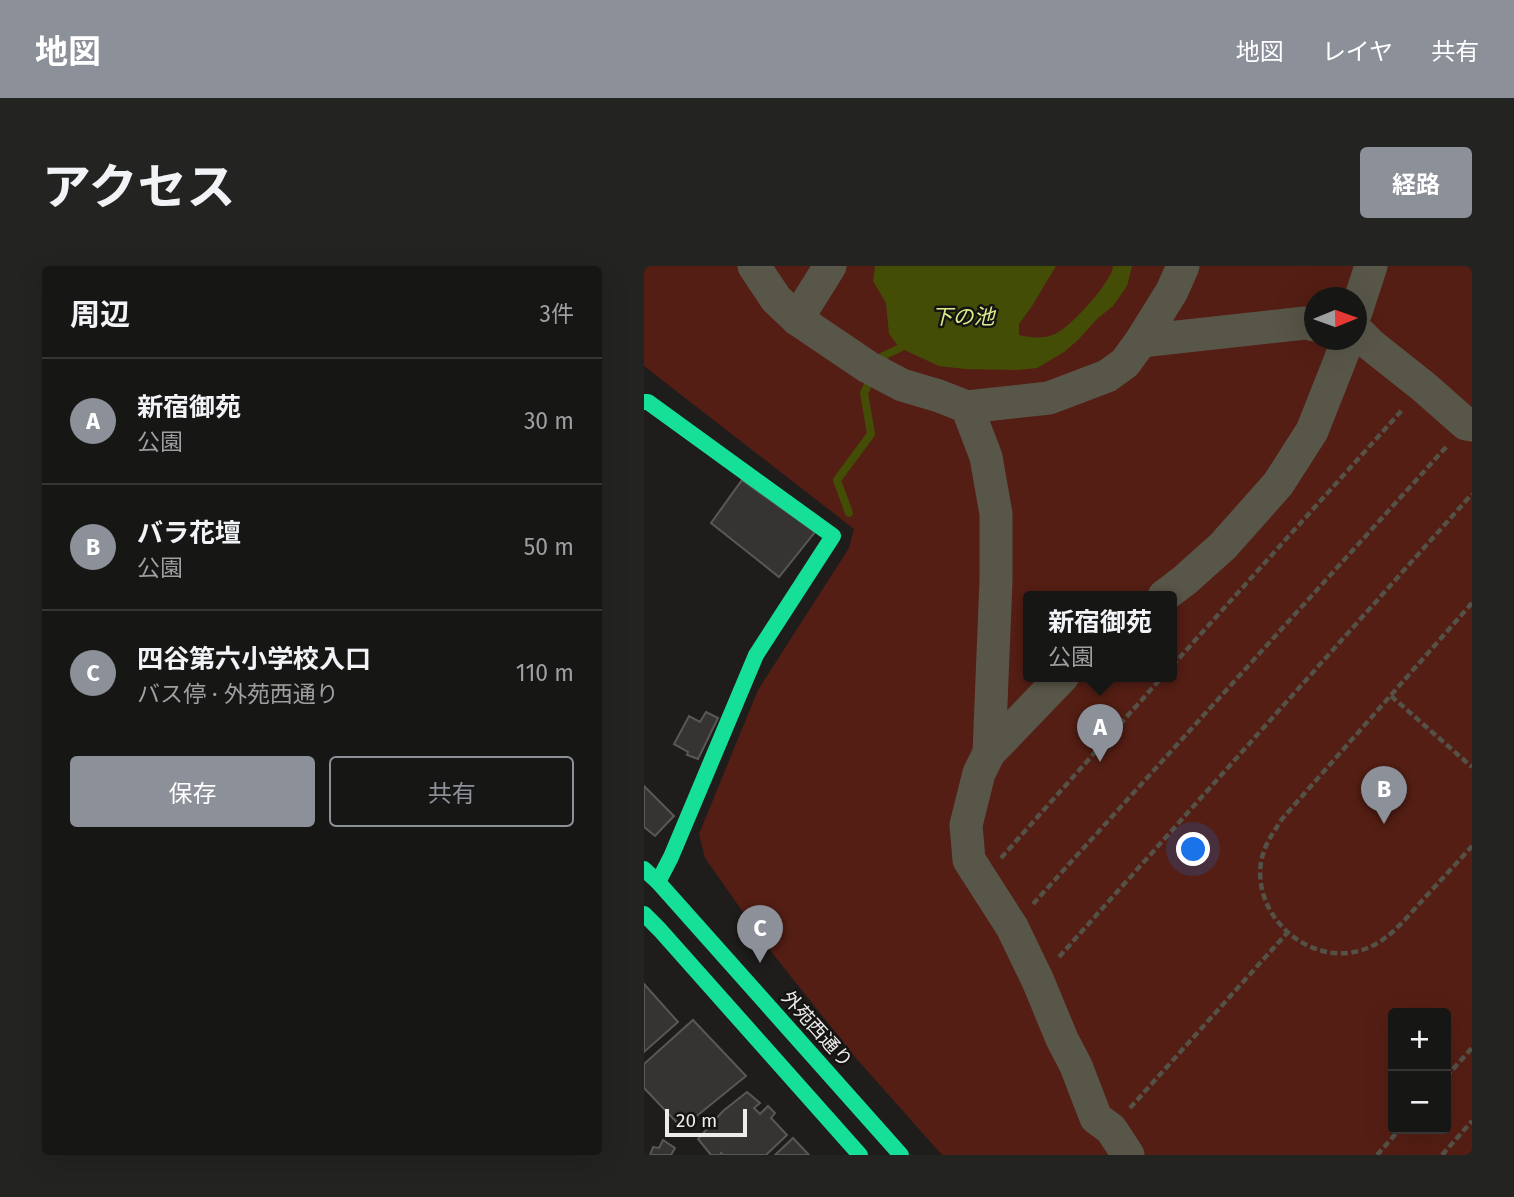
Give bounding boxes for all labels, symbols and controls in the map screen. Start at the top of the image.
text: 地図 [35,32,101,72]
text: 地図 [1236,38,1284,66]
text: レイヤ [1322,38,1393,66]
text: 共有 [1431,38,1479,66]
button: 経路 [1360,147,1472,218]
text: アクセス [42,158,236,217]
north arrow [1304,287,1367,350]
text: 周辺 [70,297,130,333]
text: 3件 [540,300,574,328]
water label: 下の池 [932,304,996,330]
text: 新宿御苑 [137,392,241,423]
text: A [86,407,100,435]
text: 30 m [524,407,574,435]
text: 公園 [137,428,183,456]
text: バラ花壇 [137,518,241,549]
text: B [86,533,100,561]
text: 50 m [524,533,574,561]
text: 公園 [137,554,183,582]
popup [1023,591,1177,682]
text: 新宿御苑 [1048,607,1152,638]
text: 公園 [1048,643,1094,671]
text: 四谷第六小学校入口 [137,644,371,675]
text: C [86,659,100,687]
text: 110 m [516,659,574,687]
text: バス停 · 外苑西通り [137,680,339,708]
pin: A [1077,704,1123,762]
button: 保存 [70,756,315,827]
button: 共有 [329,756,574,827]
pin: B [1361,766,1407,824]
your location [1176,832,1210,866]
pin: C [737,905,783,963]
street label: 外苑西通り [777,986,857,1072]
map controls [1388,1008,1451,1134]
button: + [1388,1008,1451,1071]
button: − [1388,1071,1451,1134]
scale bar [665,1106,747,1138]
text: 20 m [676,1109,717,1132]

